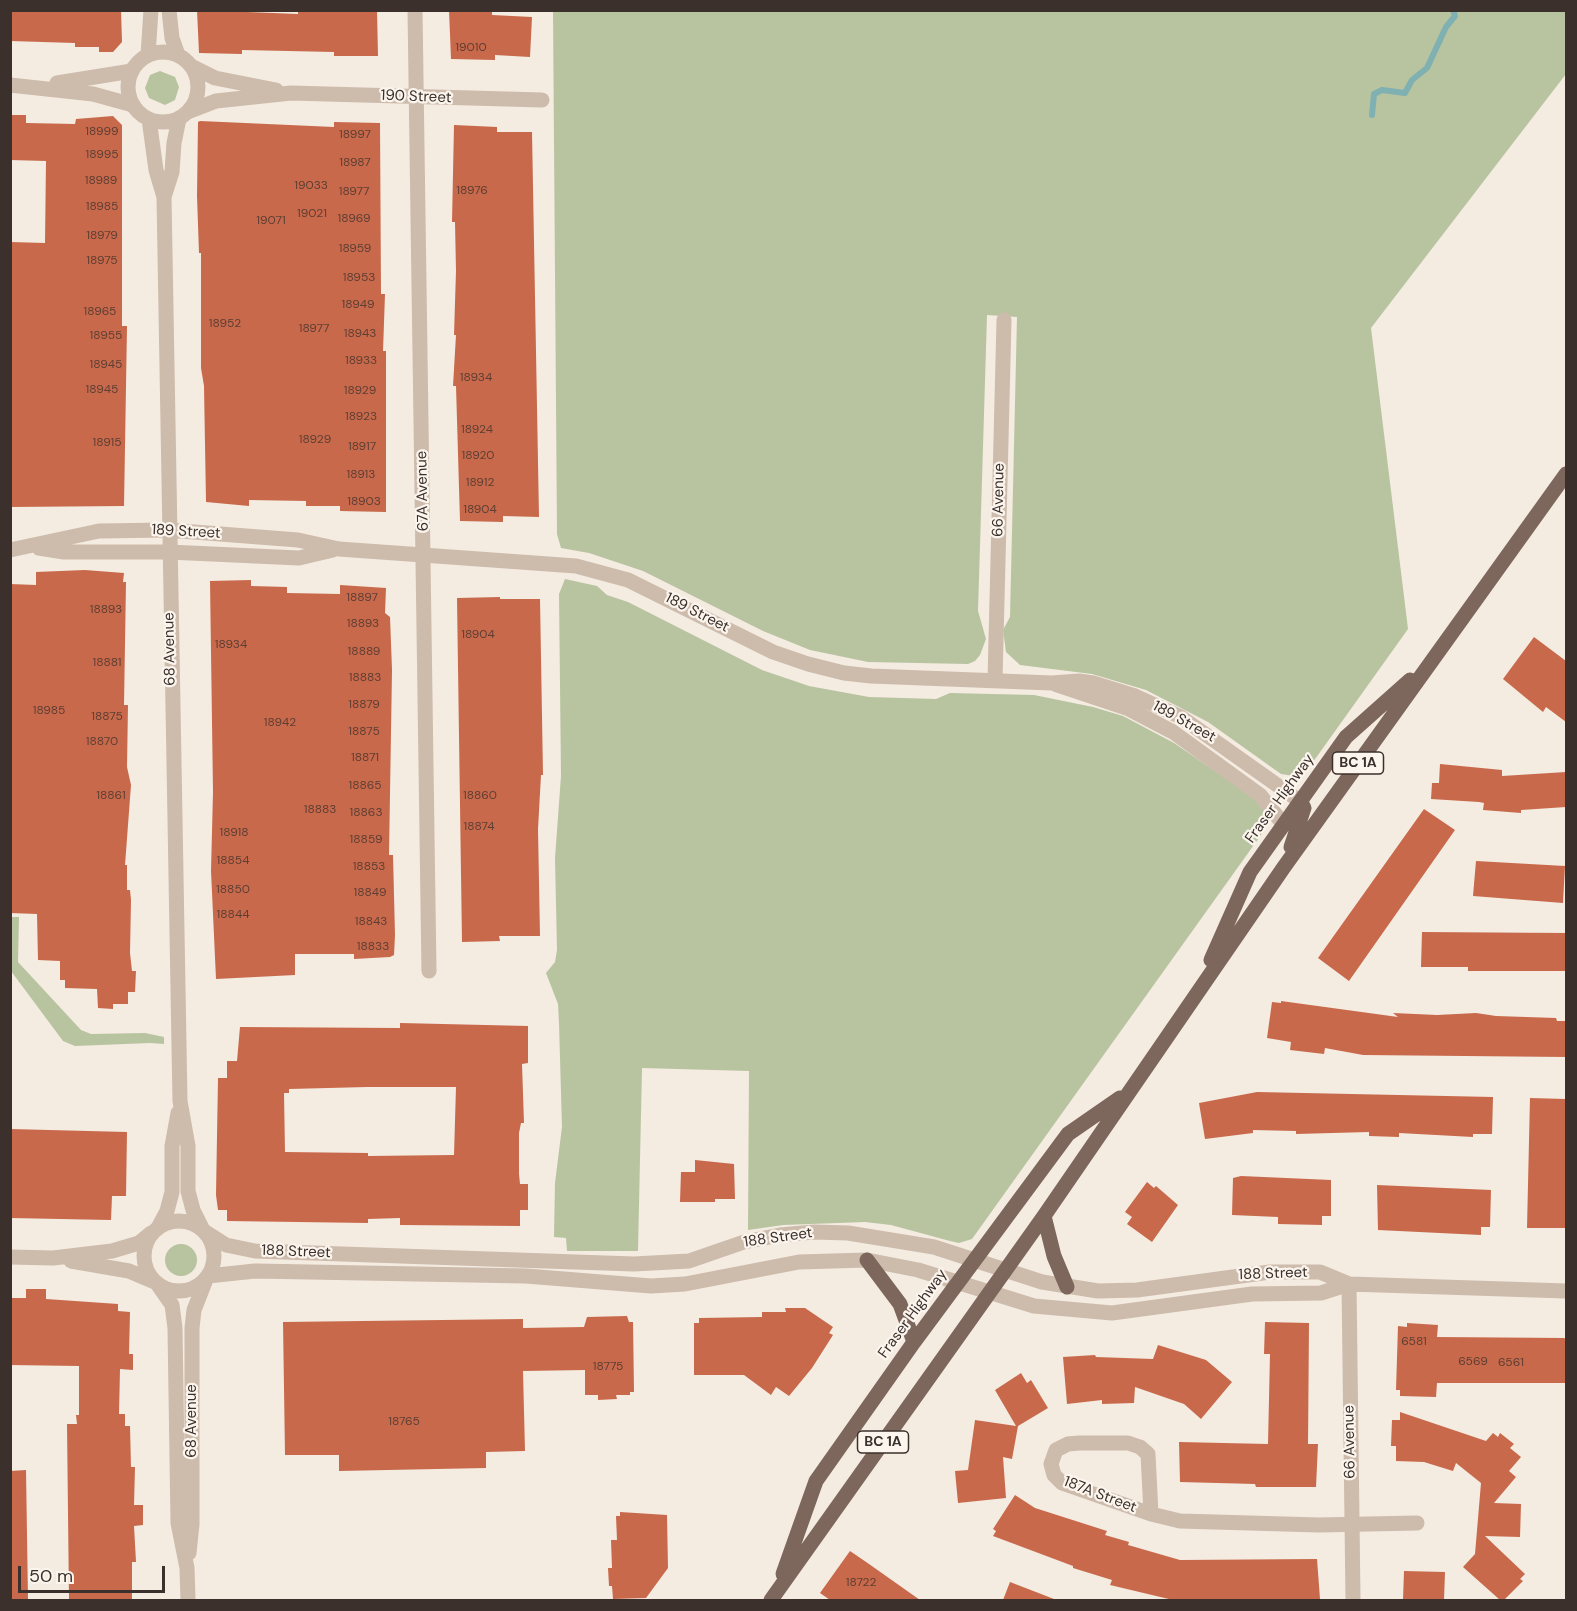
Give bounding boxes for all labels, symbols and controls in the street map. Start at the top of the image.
house number: 19010 [455,41,487,55]
street label: 190 Street [380,87,452,107]
house number: 18999 [85,125,119,139]
house number: 18997 [339,128,371,142]
house number: 18995 [85,148,119,162]
house number: 18987 [339,156,371,170]
house number: 18989 [85,174,117,188]
house number: 19033 [294,179,328,193]
house number: 18976 [456,184,488,198]
house number: 18977 [339,185,369,199]
house number: 18985 [86,200,118,214]
house number: 19021 [297,207,327,221]
house number: 18969 [337,212,371,226]
house number: 19071 [256,214,286,228]
house number: 18979 [86,229,118,243]
house number: 18959 [339,242,371,256]
house number: 18975 [86,254,118,268]
house number: 18953 [343,271,375,285]
house number: 18949 [341,298,375,312]
house number: 18965 [84,305,116,319]
house number: 18952 [209,317,241,331]
house number: 18977 [299,322,329,336]
house number: 18943 [344,327,376,341]
house number: 18955 [90,329,122,343]
house number: 18933 [345,354,377,368]
house number: 18945 [90,358,122,372]
house number: 18934 [460,371,492,385]
house number: 18945 [86,383,118,397]
house number: 18929 [344,384,376,398]
house number: 18923 [345,410,377,424]
house number: 18924 [461,423,493,437]
house number: 18929 [299,433,331,447]
house number: 18915 [92,436,122,450]
house number: 18917 [348,440,376,454]
house number: 18920 [461,449,495,463]
street label: 67A Avenue [413,451,433,531]
street label: 66 Avenue [989,463,1009,537]
house number: 18913 [347,468,375,482]
house number: 18912 [466,476,494,490]
house number: 18903 [347,495,381,509]
house number: 18904 [463,503,497,517]
street label: 189 Street [151,521,221,543]
street label: 189 Street [662,589,732,637]
house number: 18897 [346,591,378,605]
house number: 18893 [90,603,122,617]
street label: 68 Avenue [160,612,180,686]
house number: 18893 [347,617,379,631]
house number: 18904 [461,628,495,642]
house number: 18934 [215,638,247,652]
house number: 18889 [348,645,380,659]
house number: 18881 [92,656,122,670]
house number: 18883 [349,671,381,685]
street label: 189 Street [1149,697,1219,747]
house number: 18879 [348,698,380,712]
house number: 18985 [33,704,65,718]
house number: 18875 [91,710,123,724]
house number: 18942 [264,716,296,730]
house number: 18875 [348,725,380,739]
house number: 18870 [86,735,118,749]
house number: 18871 [351,751,379,765]
street label: Fraser Highway [1242,751,1318,847]
road number: BC 1A [1332,752,1384,774]
house number: 18865 [349,779,381,793]
house number: 18861 [96,789,126,803]
house number: 18860 [463,789,497,803]
house number: 18883 [304,803,336,817]
house number: 18863 [350,806,382,820]
house number: 18874 [463,820,495,834]
house number: 18918 [219,826,249,840]
house number: 18859 [350,833,382,847]
house number: 18854 [217,854,249,868]
house number: 18853 [353,860,385,874]
house number: 18850 [216,883,250,897]
house number: 18849 [353,886,387,900]
house number: 18844 [217,908,249,922]
house number: 18843 [355,915,387,929]
house number: 18833 [357,940,389,954]
street label: 188 Street [742,1224,814,1252]
street label: 188 Street [261,1242,331,1262]
street label: 188 Street [1238,1264,1308,1284]
street label: Fraser Highway [875,1266,951,1362]
house number: 6581 [1401,1335,1427,1349]
house number: 6569 [1458,1355,1488,1369]
house number: 6561 [1498,1356,1524,1370]
house number: 18775 [593,1360,623,1374]
street label: 68 Avenue [183,1384,201,1458]
street label: 66 Avenue [1340,1405,1360,1479]
house number: 18765 [388,1415,420,1429]
road number: BC 1A [858,1431,908,1453]
street label: 187A Street [1061,1473,1139,1517]
scale bar [21,1554,168,1592]
text: 50 m [29,1564,73,1588]
house number: 18722 [846,1576,876,1590]

